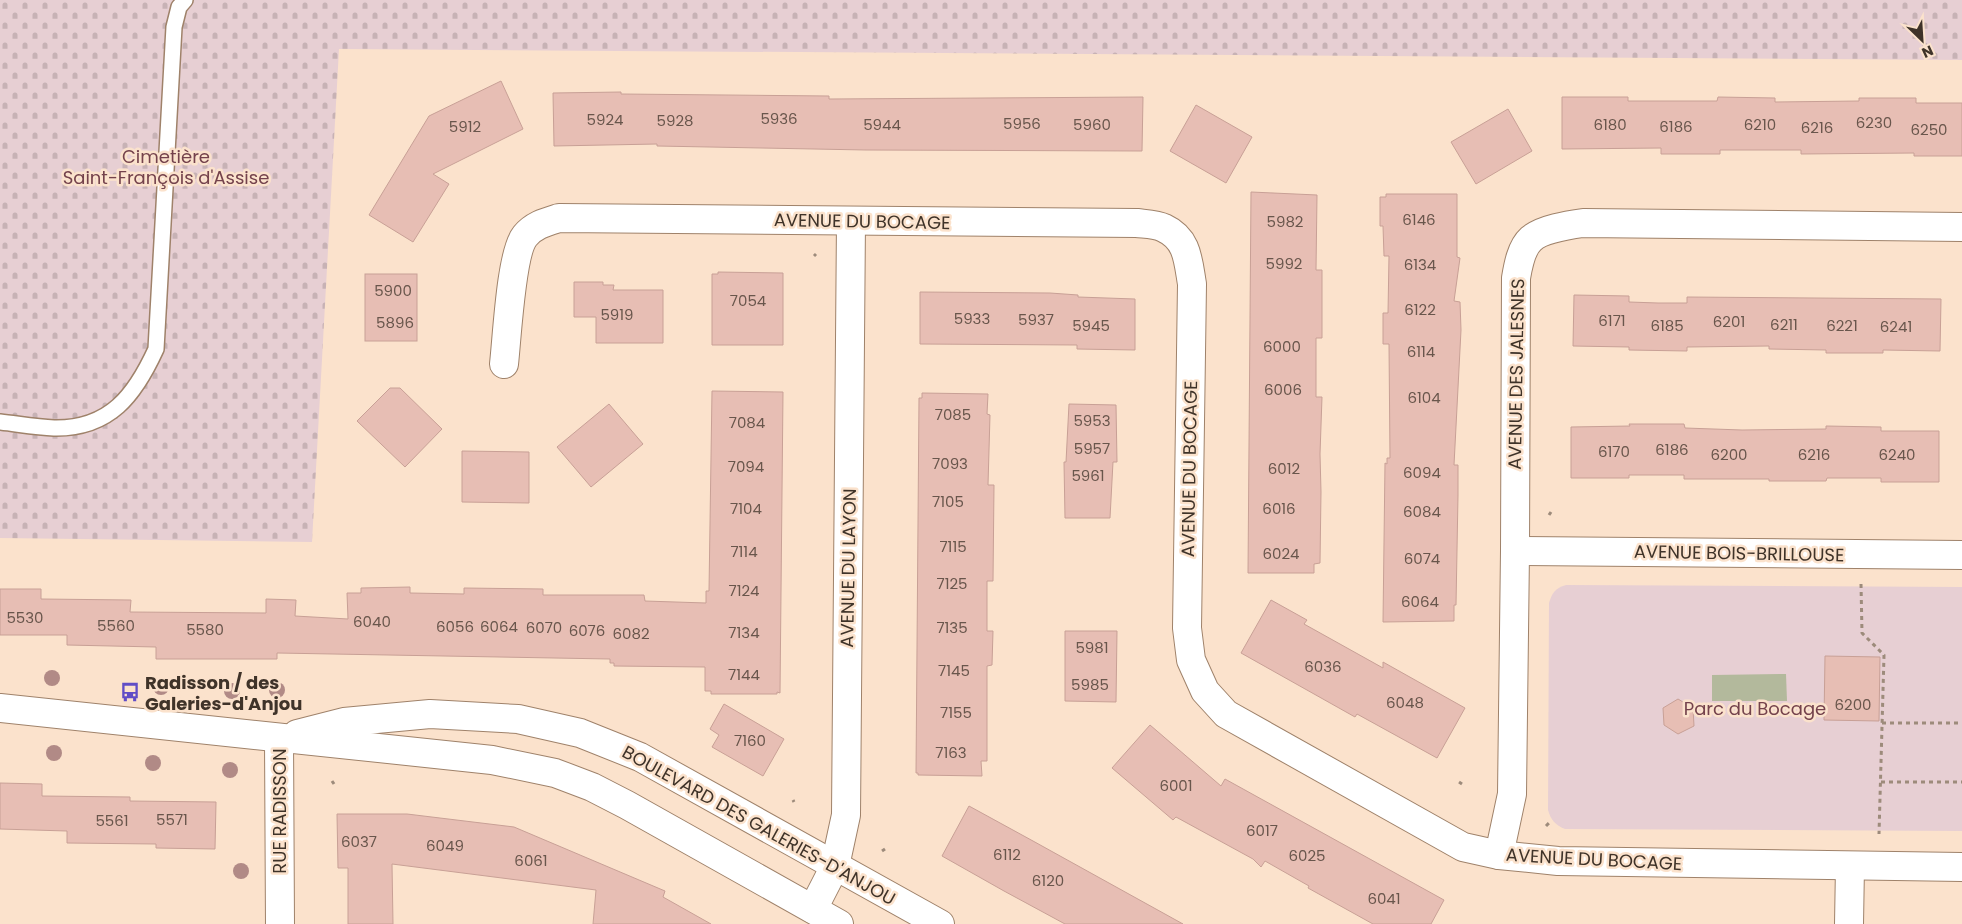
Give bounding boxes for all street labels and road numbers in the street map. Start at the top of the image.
street label: AVENUE DU BOCAGE [774,207,950,235]
street label: AVENUE DES JALESNES [1502,278,1530,470]
street label: AVENUE DU BOCAGE [1175,381,1203,557]
street label: AVENUE DU LAYON [834,488,862,648]
street label: AVENUE BOIS-BRILLOUSE [1634,539,1844,567]
street label: BOULEVARD DES GALERIES-D'ANJOU [618,739,900,911]
street label: RUE RADISSON [267,748,292,874]
street label: AVENUE DU BOCAGE [1505,842,1683,876]

